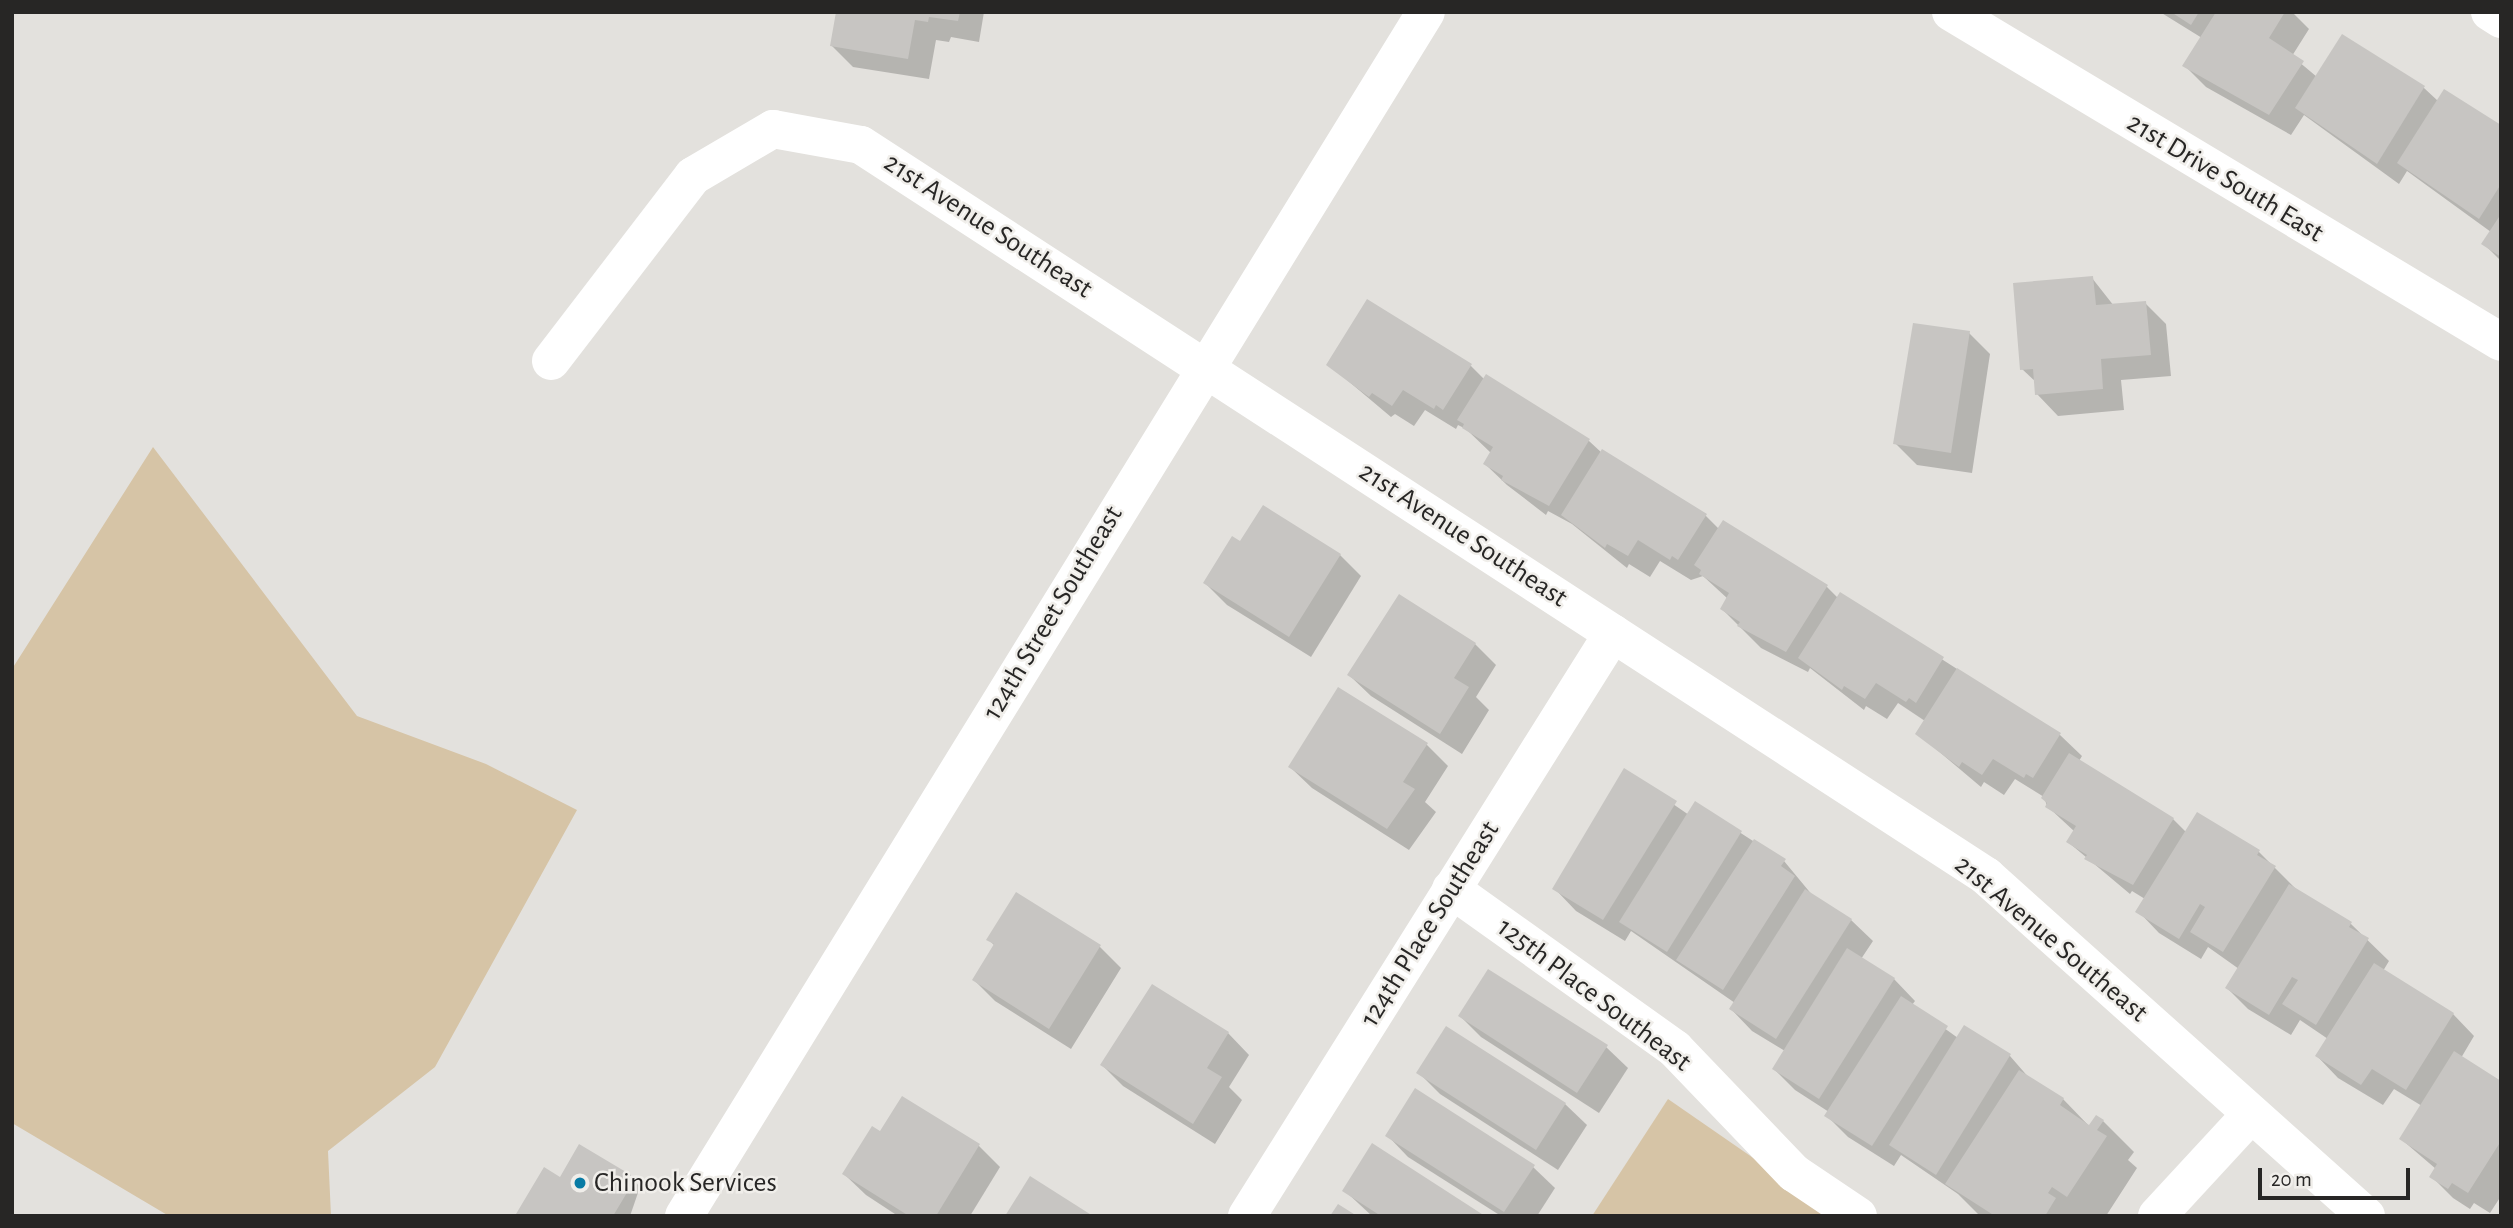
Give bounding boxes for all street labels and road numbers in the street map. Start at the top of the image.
street label: 21st Drive South East [2121,106,2329,250]
street label: 21st Avenue Southeast [877,146,1099,306]
street label: 21st Avenue Southeast [1352,455,1574,615]
street label: 124th Street Southeast [976,500,1130,726]
street label: 124th Place Southeast [1353,815,1507,1033]
street label: 21st Avenue Southeast [1948,848,2154,1030]
street label: 125th Place Southeast [1490,911,1698,1079]

